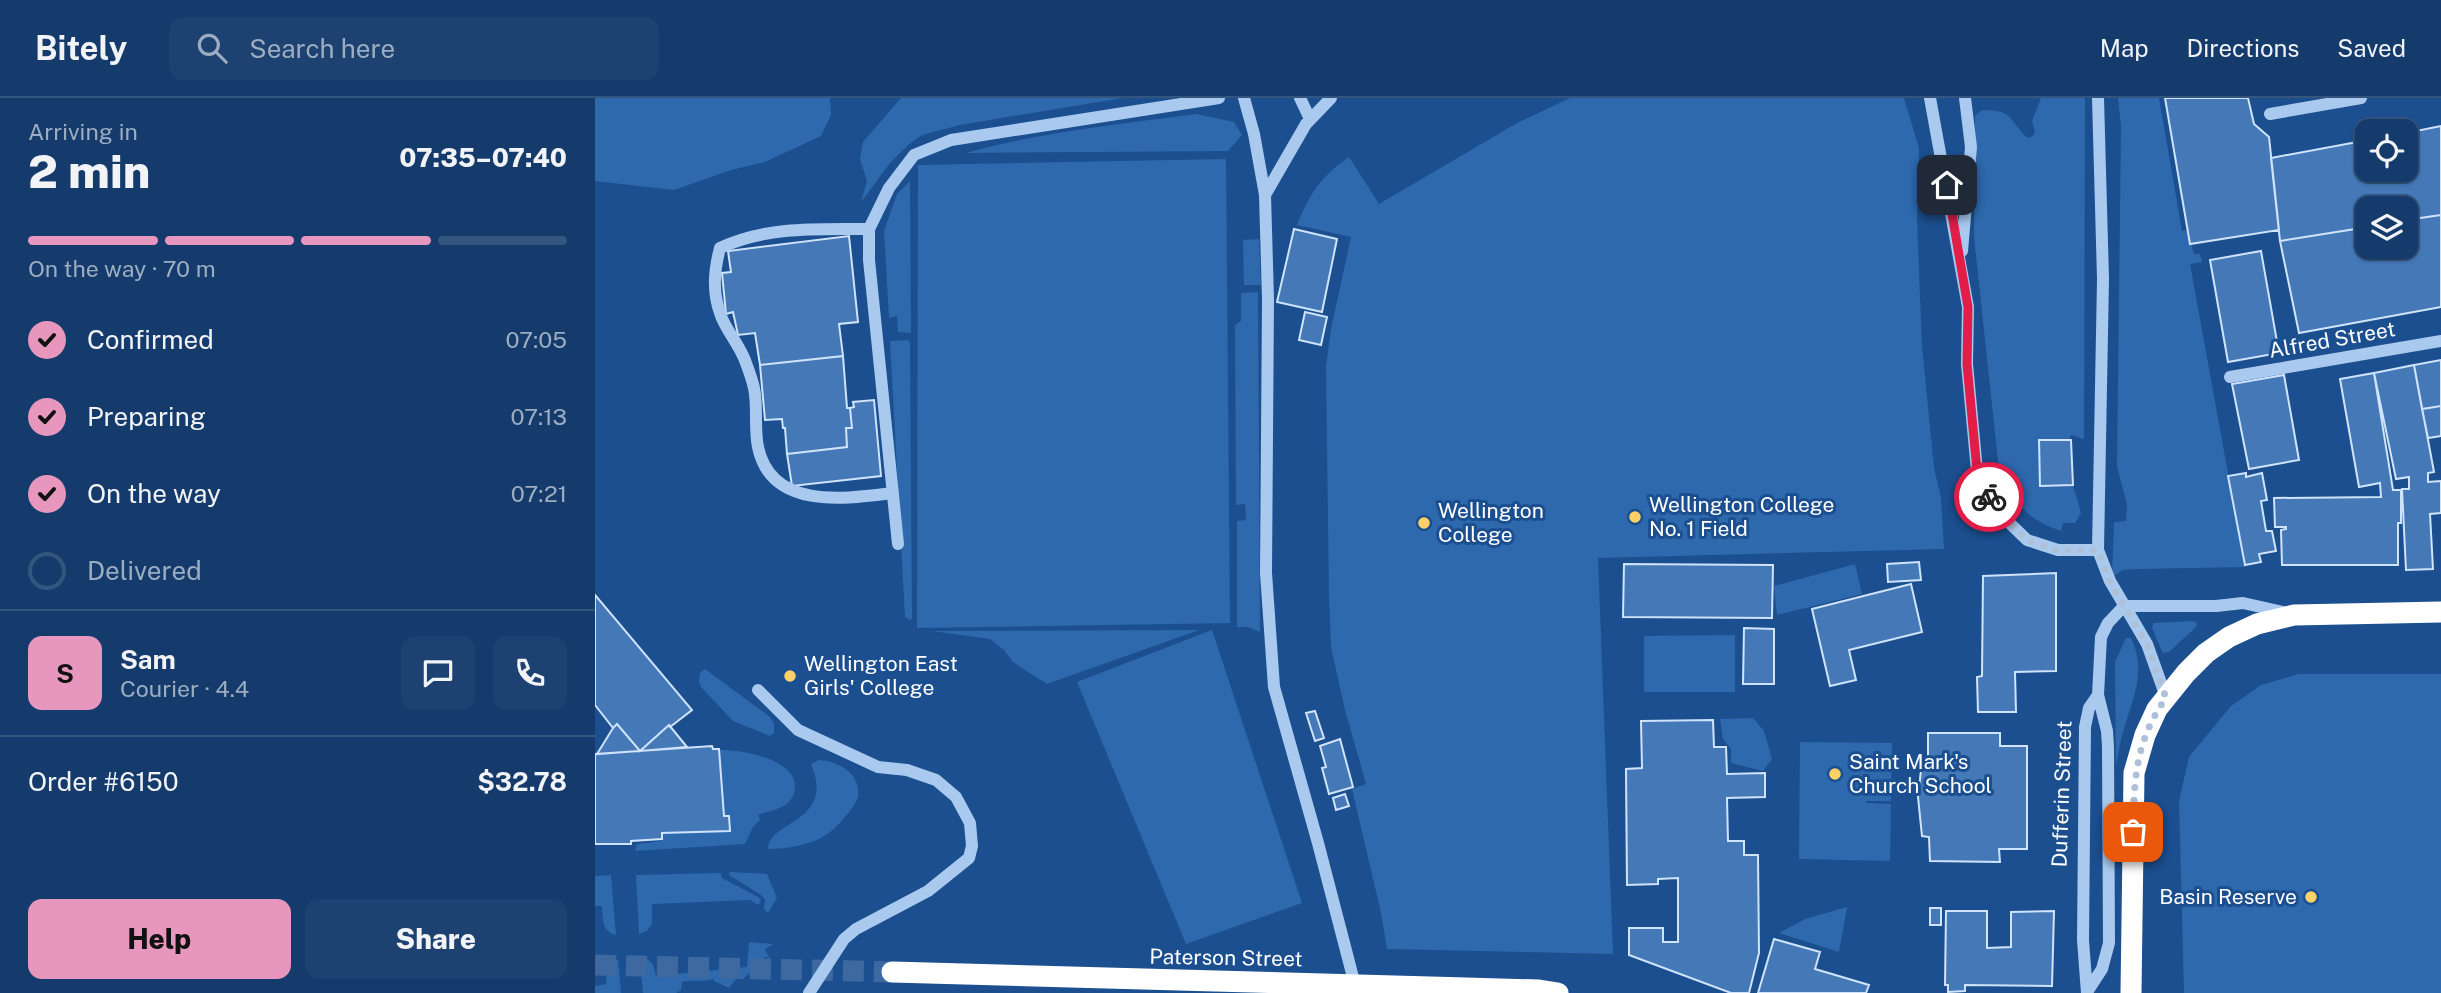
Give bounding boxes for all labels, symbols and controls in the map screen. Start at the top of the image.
search box [169,17,659,80]
text: Bitely [35,29,127,67]
icon: search [193,29,231,67]
text: Search here [249,33,395,64]
text: Map [2100,34,2149,62]
text: Directions [2187,34,2299,62]
text: Saved [2337,34,2406,62]
text: Arriving in [28,118,138,145]
map controls [2355,119,2418,259]
button: locate [2355,119,2418,182]
text: 07:35–07:40 [399,142,567,173]
text: 2 min [28,144,150,198]
pin [1917,155,1977,215]
icon: home [1928,166,1966,204]
button: layers [2355,196,2418,259]
text: On the way · 70 m [28,255,216,282]
street label: Alfred Street [2267,316,2397,363]
icon: check [28,321,66,359]
text: Confirmed [87,324,214,355]
text: 07:05 [506,326,567,353]
icon: check [28,398,66,436]
text: Preparing [87,401,206,432]
text: 07:13 [510,403,567,430]
courier [1954,462,2024,532]
icon: check [28,475,66,513]
text: On the way [87,478,221,509]
icon: bike [1970,478,2008,516]
text: 07:21 [511,480,567,507]
place label: Wellington College No. 1 Field [1649,492,1835,541]
place label: Wellington College [1438,498,1544,547]
marker: Wellington College No. 1 Field [1627,509,1643,525]
marker: Wellington College [1416,515,1432,531]
text: Delivered [87,555,202,586]
button: chat [401,636,475,710]
button: phone [493,636,567,710]
text: Sam [120,644,176,675]
place label: Wellington East Girls' College [804,651,958,700]
text: S [56,658,74,689]
marker: Wellington East Girls' College [782,668,798,684]
text: Courier · 4.4 [120,675,249,702]
street label: Dufferin Street [2046,720,2077,868]
place label: Saint Mark's Church School [1849,749,1992,798]
text: Order #6150 [28,766,179,797]
text: $32.78 [477,766,567,797]
marker: Saint Mark's Church School [1827,766,1843,782]
pin [2103,802,2163,862]
icon: bag [2114,813,2152,851]
place label: Basin Reserve [2159,884,2297,909]
marker: Basin Reserve [2303,889,2319,905]
button: Help [28,899,291,979]
button: Share [305,899,567,979]
street label: Paterson Street [1149,944,1303,971]

